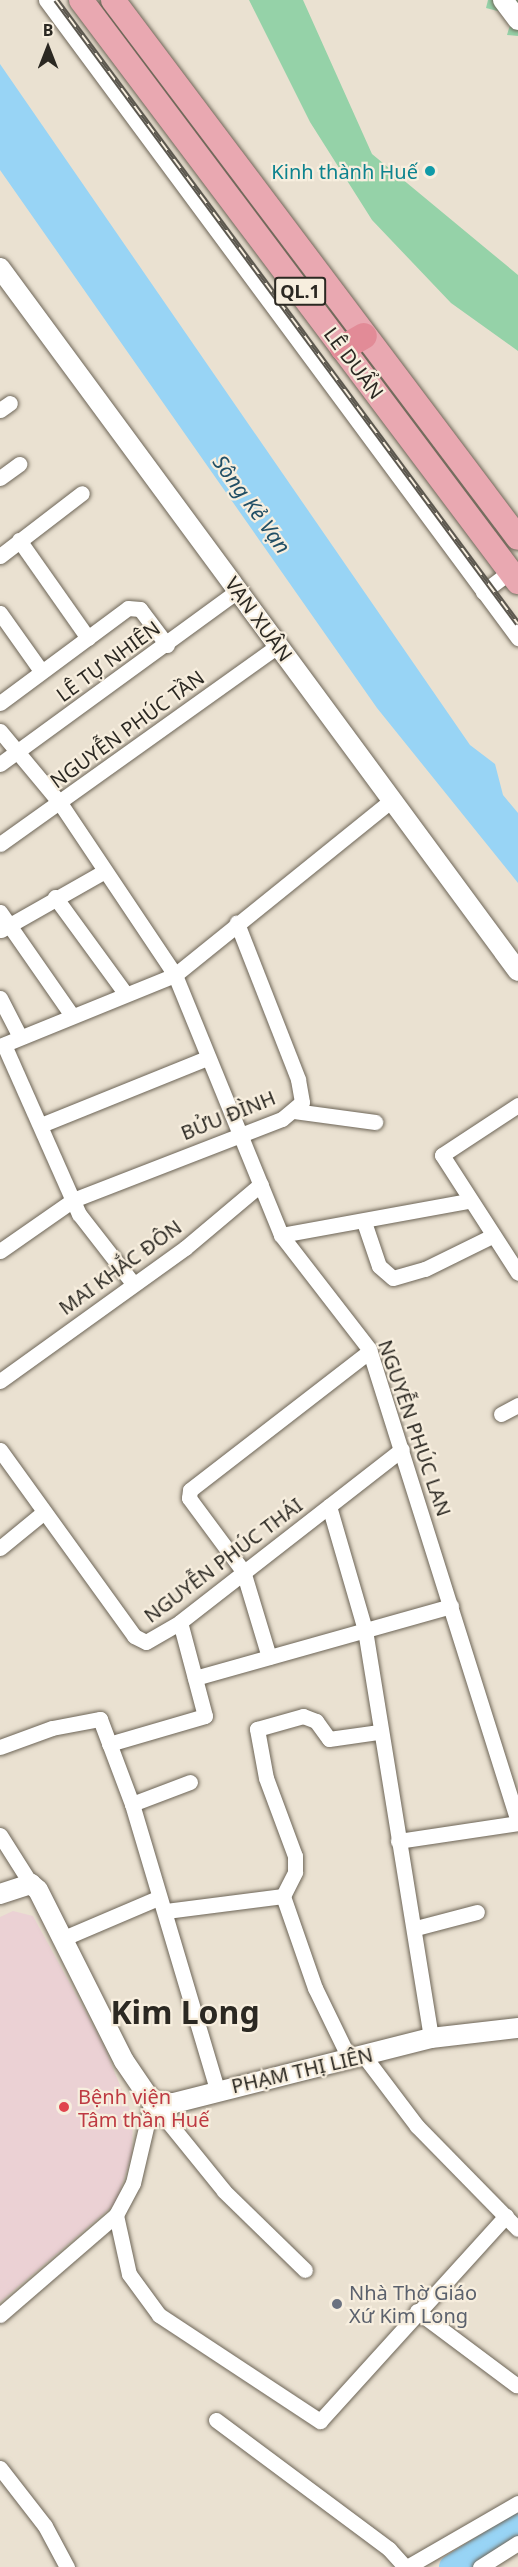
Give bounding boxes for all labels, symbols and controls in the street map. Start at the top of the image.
north arrow [18,18,78,78]
text: B [43,19,53,41]
place label: Kinh thành Huế [271,159,418,183]
marker: Kinh thành Huế [423,164,437,178]
road number: QL.1 [273,276,327,306]
street label: LÊ DUẨN [319,322,389,404]
water label: Sông Kẻ Vạn [208,450,296,558]
street label: VẠN XUÂN [220,572,298,666]
street label: LÊ TỰ NHIÊN [52,615,164,707]
street label: NGUYỄN PHÚC TẦN [45,665,209,793]
street label: BỬU ĐÌNH [177,1085,279,1145]
street label: MAI KHẮC ĐÔN [54,1214,186,1320]
street label: NGUYỄN PHÚC LAN [374,1337,456,1519]
street label: NGUYỄN PHÚC THÁI [139,1493,307,1627]
district label: Kim Long [110,1993,260,2031]
street label: PHẠM THỊ LIÊN [229,2042,375,2098]
place label: Bệnh viện Tâm thần Huế [78,2084,209,2131]
marker: Bệnh viện Tâm thần Huế [55,2098,73,2116]
place label: Nhà Thờ Giáo Xứ Kim Long [349,2280,477,2327]
marker: Nhà Thờ Giáo Xứ Kim Long [330,2297,344,2311]

